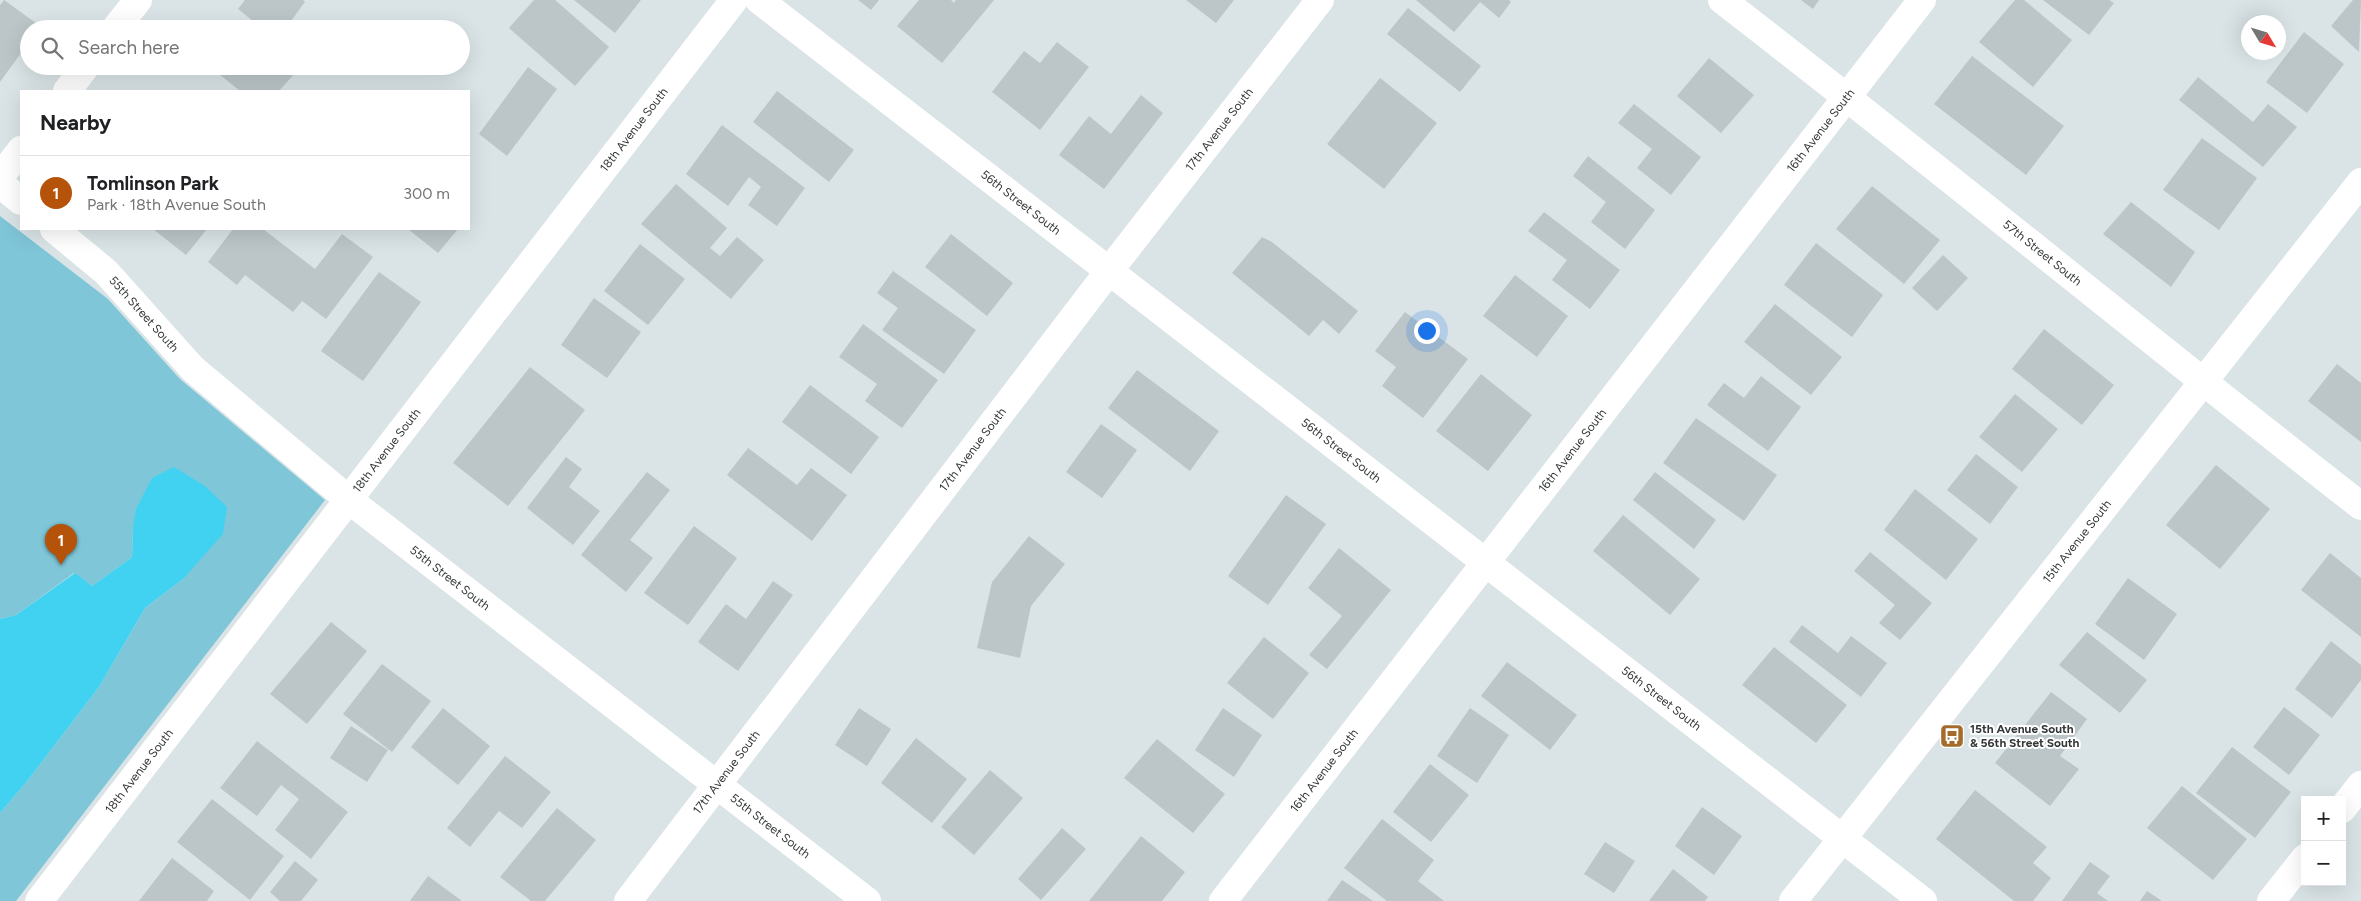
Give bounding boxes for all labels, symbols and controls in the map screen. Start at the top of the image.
north arrow [2241,15,2286,60]
search box [20,20,470,75]
icon: search [38,34,66,62]
text: Search here [78,36,180,59]
street label: 18th Avenue South [597,85,671,175]
street label: 17th Avenue South [1182,85,1256,174]
street label: 16th Avenue South [1784,86,1858,175]
text: Nearby [40,110,111,135]
street label: 56th Street South [978,167,1064,238]
text: Tomlinson Park [87,172,219,195]
text: 1 [53,184,59,203]
text: 300 m [403,184,450,203]
text: Park · 18th Avenue South [87,195,266,214]
street label: 57th Street South [2000,217,2084,289]
street label: 55th Street South [106,273,182,355]
your location [1414,318,1440,344]
street label: 18th Avenue South [350,405,424,495]
street label: 17th Avenue South [936,405,1009,494]
street label: 16th Avenue South [1536,406,1609,495]
street label: 56th Street South [1298,415,1384,486]
street label: 15th Avenue South [2040,497,2114,586]
pin: 1 [45,524,77,565]
street label: 55th Street South [407,543,493,613]
street label: 56th Street South [1619,663,1704,734]
place label: 15th Avenue South & 56th Street South [1970,722,2080,750]
bus stop icon: 15th Avenue South & 56th Street South [1939,723,1965,749]
street label: 18th Avenue South [102,726,176,816]
street label: 16th Avenue South [1287,726,1361,815]
street label: 17th Avenue South [690,727,763,817]
street label: 55th Street South [727,791,813,861]
map controls [2301,796,2346,886]
button: + [2301,796,2346,841]
button: − [2301,841,2346,886]

